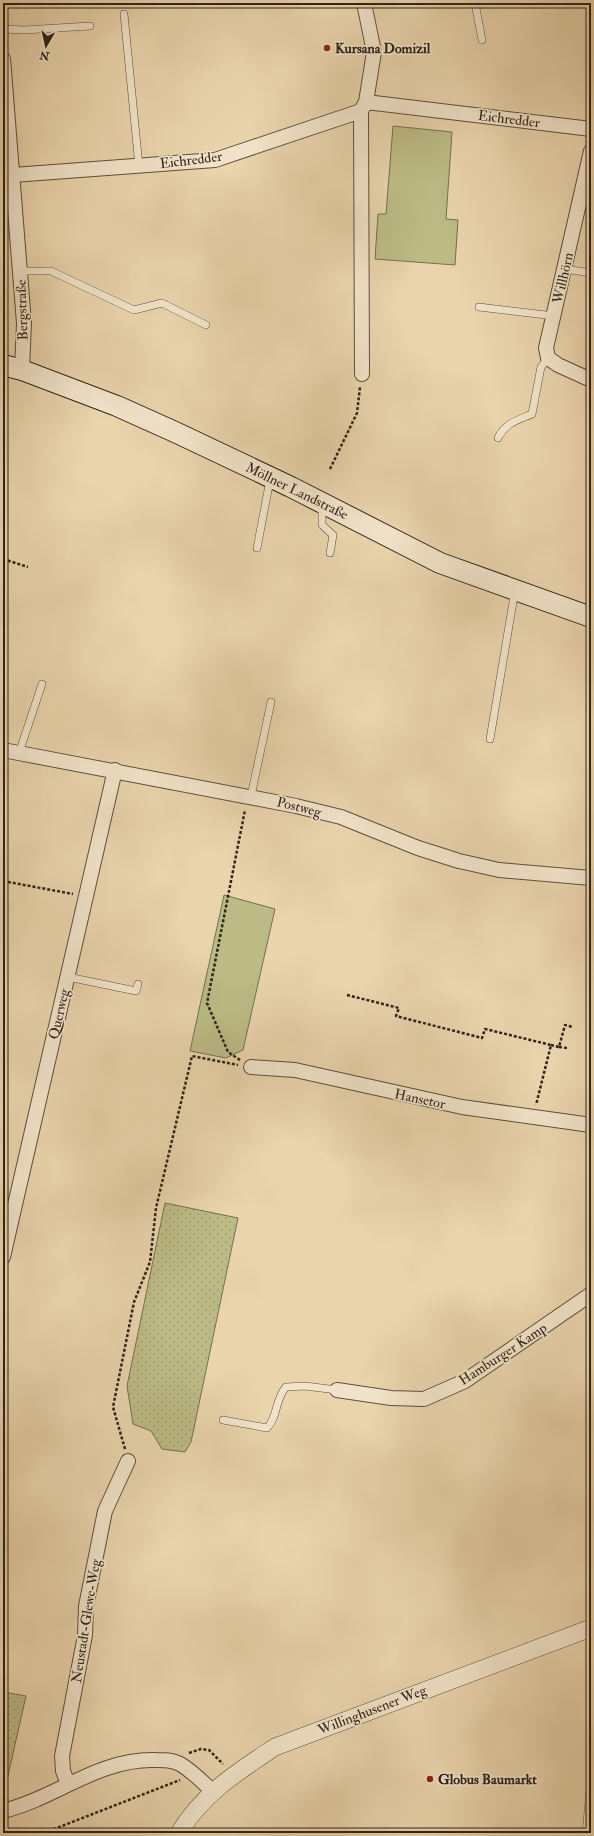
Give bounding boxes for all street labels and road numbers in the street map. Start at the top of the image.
street label: Eichredder [477,107,542,131]
street label: Eichredder [159,148,224,172]
street label: Willhörn [549,251,577,306]
street label: Bergstraße [12,279,32,341]
street label: Möllner Landstraße [243,459,351,523]
street label: Postweg [275,793,324,821]
street label: Querweg [45,986,73,1041]
street label: Hansetor [393,1085,448,1113]
street label: Hamburger Kamp [456,1319,551,1390]
street label: Neustadt-Glewe-Weg [68,1557,104,1684]
street label: Willinghusener Weg [314,1681,430,1739]

